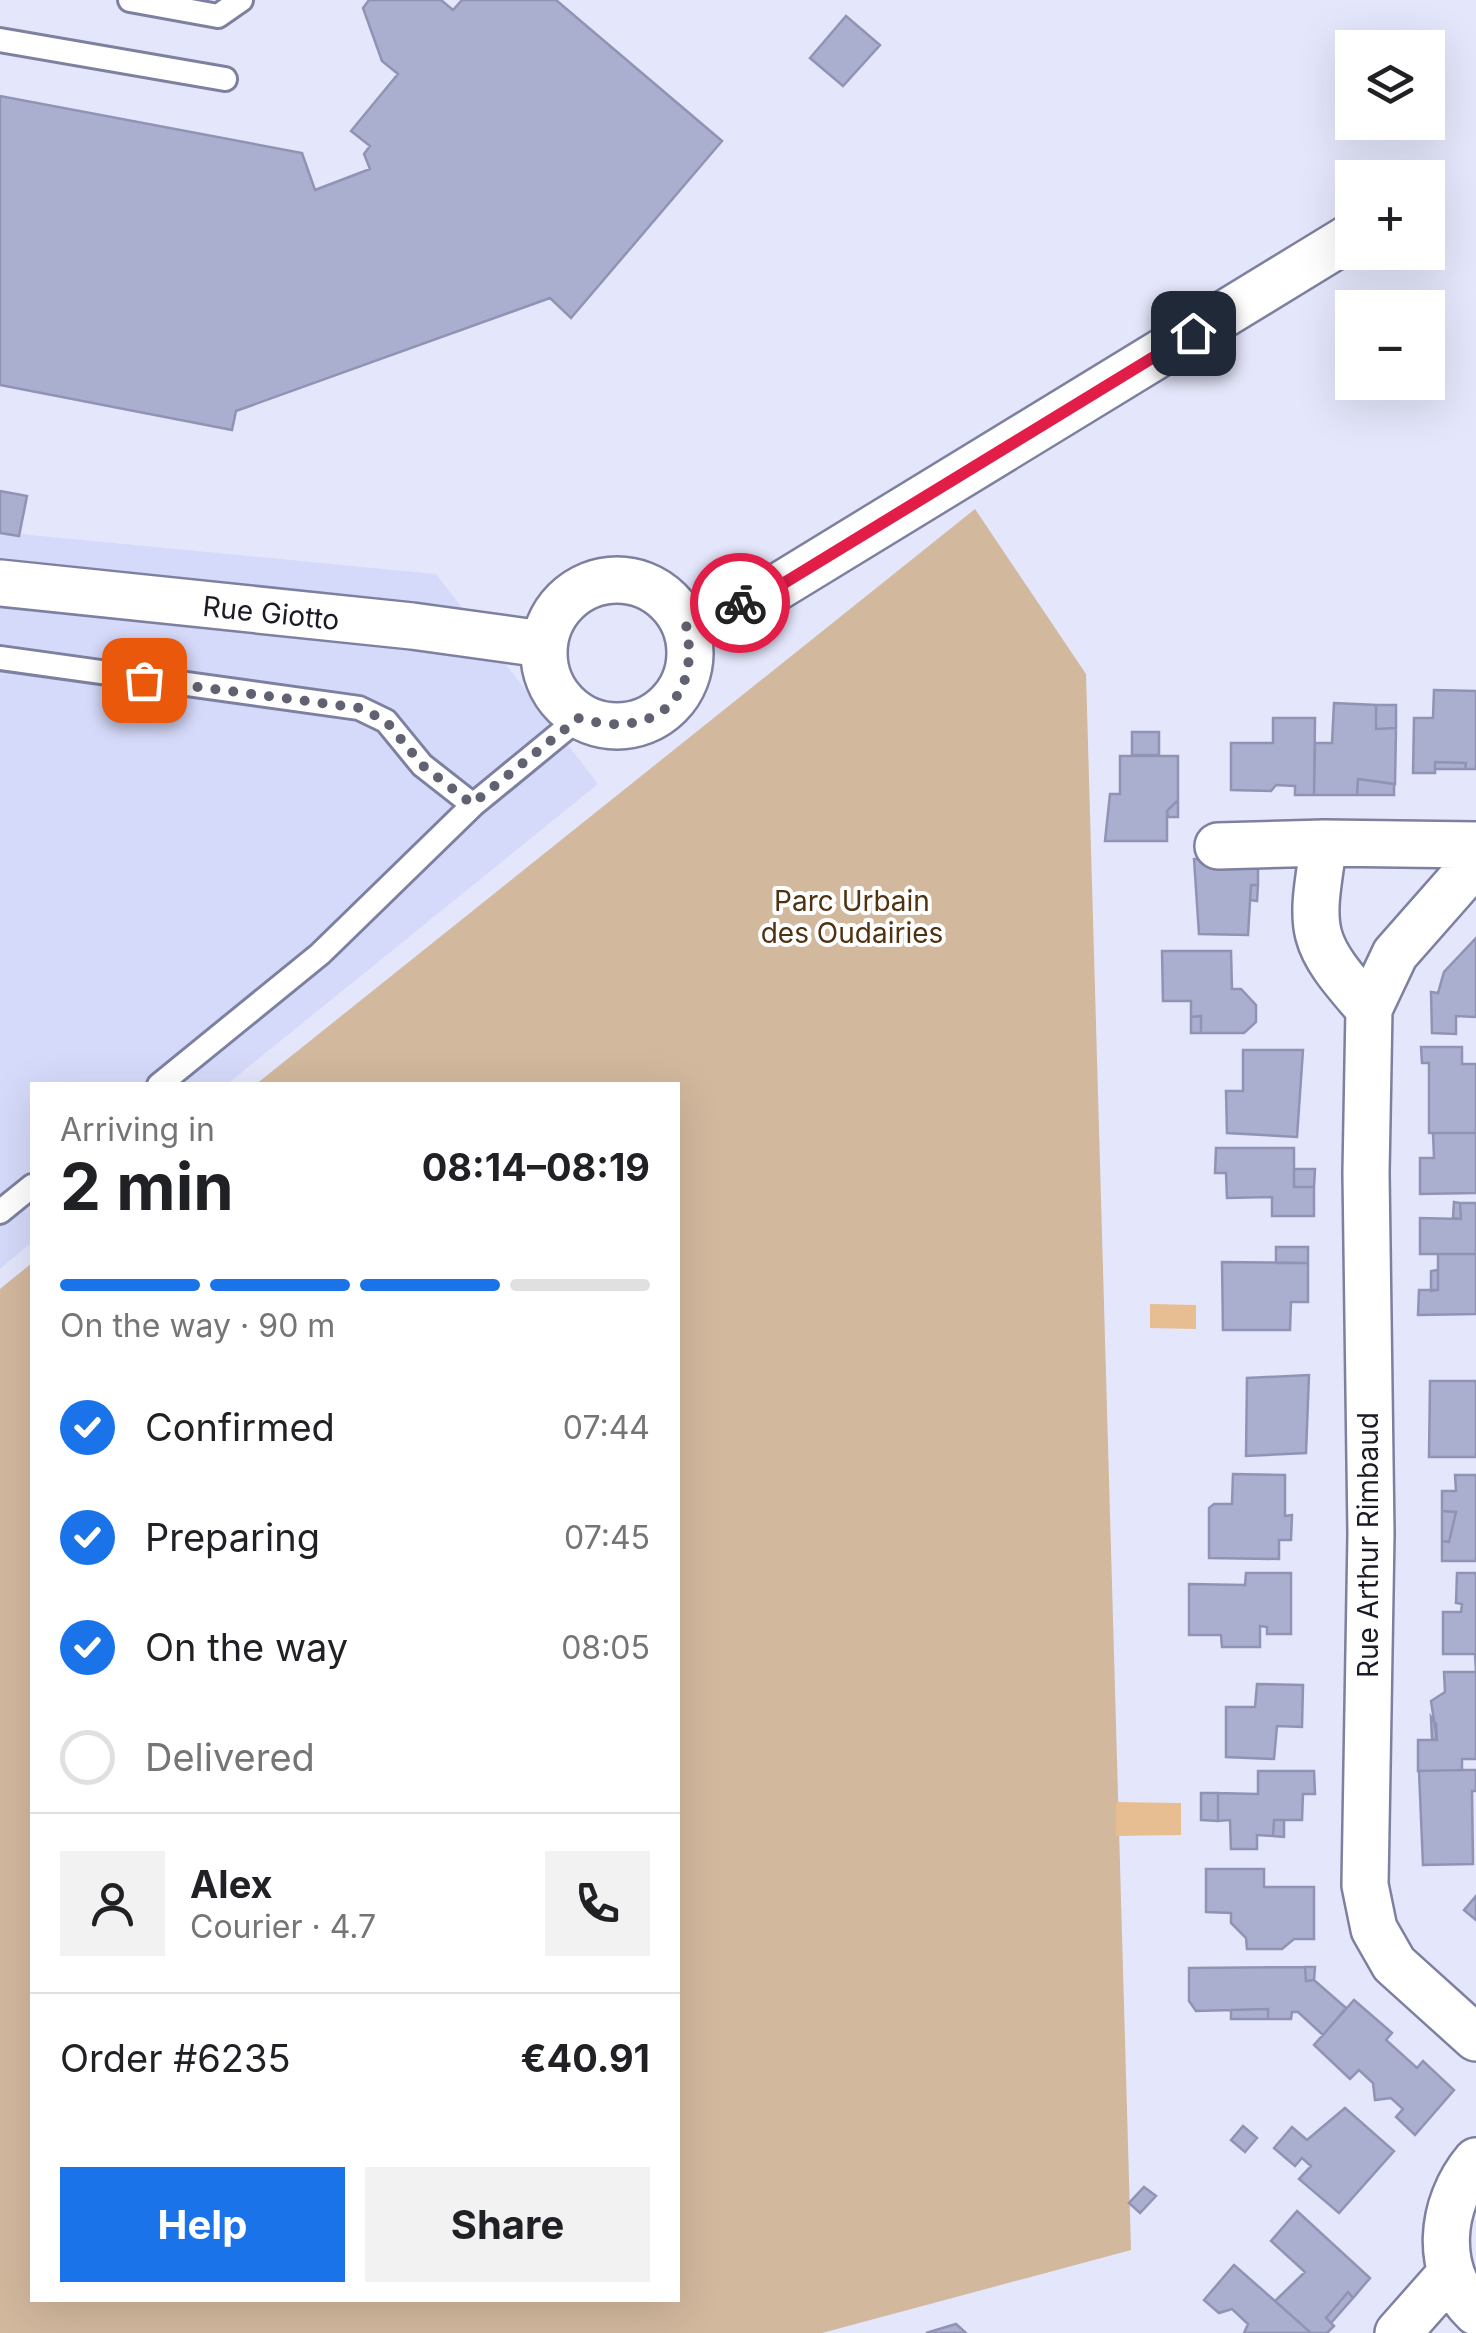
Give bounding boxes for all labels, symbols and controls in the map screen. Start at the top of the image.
map controls [1335,30,1445,400]
button: layers [1335,30,1445,140]
button: + [1335,160,1445,270]
button: − [1335,290,1445,400]
pin [1151,291,1236,376]
icon: home [1166,306,1221,361]
courier [690,553,790,653]
icon: bike [713,576,768,631]
street label: Rue Giotto [201,589,341,637]
pin [102,638,187,723]
icon: bag [117,653,172,708]
park label: Parc Urbain des Oudairies [761,884,943,950]
text: Arriving in [60,1110,215,1149]
text: 08:14–08:19 [422,1144,650,1190]
text: 2 min [60,1147,234,1226]
text: On the way · 90 m [60,1306,335,1345]
icon: check [60,1400,115,1455]
text: Confirmed [145,1404,335,1450]
text: 07:44 [563,1408,650,1447]
street label: Rue Arthur Rimbaud [1351,1412,1385,1678]
icon: check [60,1510,115,1565]
text: Preparing [145,1514,320,1560]
text: 07:45 [564,1518,650,1557]
icon: check [60,1620,115,1675]
text: On the way [145,1624,348,1670]
text: 08:05 [561,1628,650,1667]
text: Delivered [145,1734,315,1780]
button: person [60,1851,165,1956]
button: phone [545,1851,650,1956]
text: Alex [190,1861,273,1907]
text: Courier · 4.7 [190,1907,376,1946]
text: Order #6235 [60,2035,291,2081]
text: €40.91 [521,2035,650,2081]
button: Help [60,2167,345,2282]
button: Share [365,2167,650,2282]

